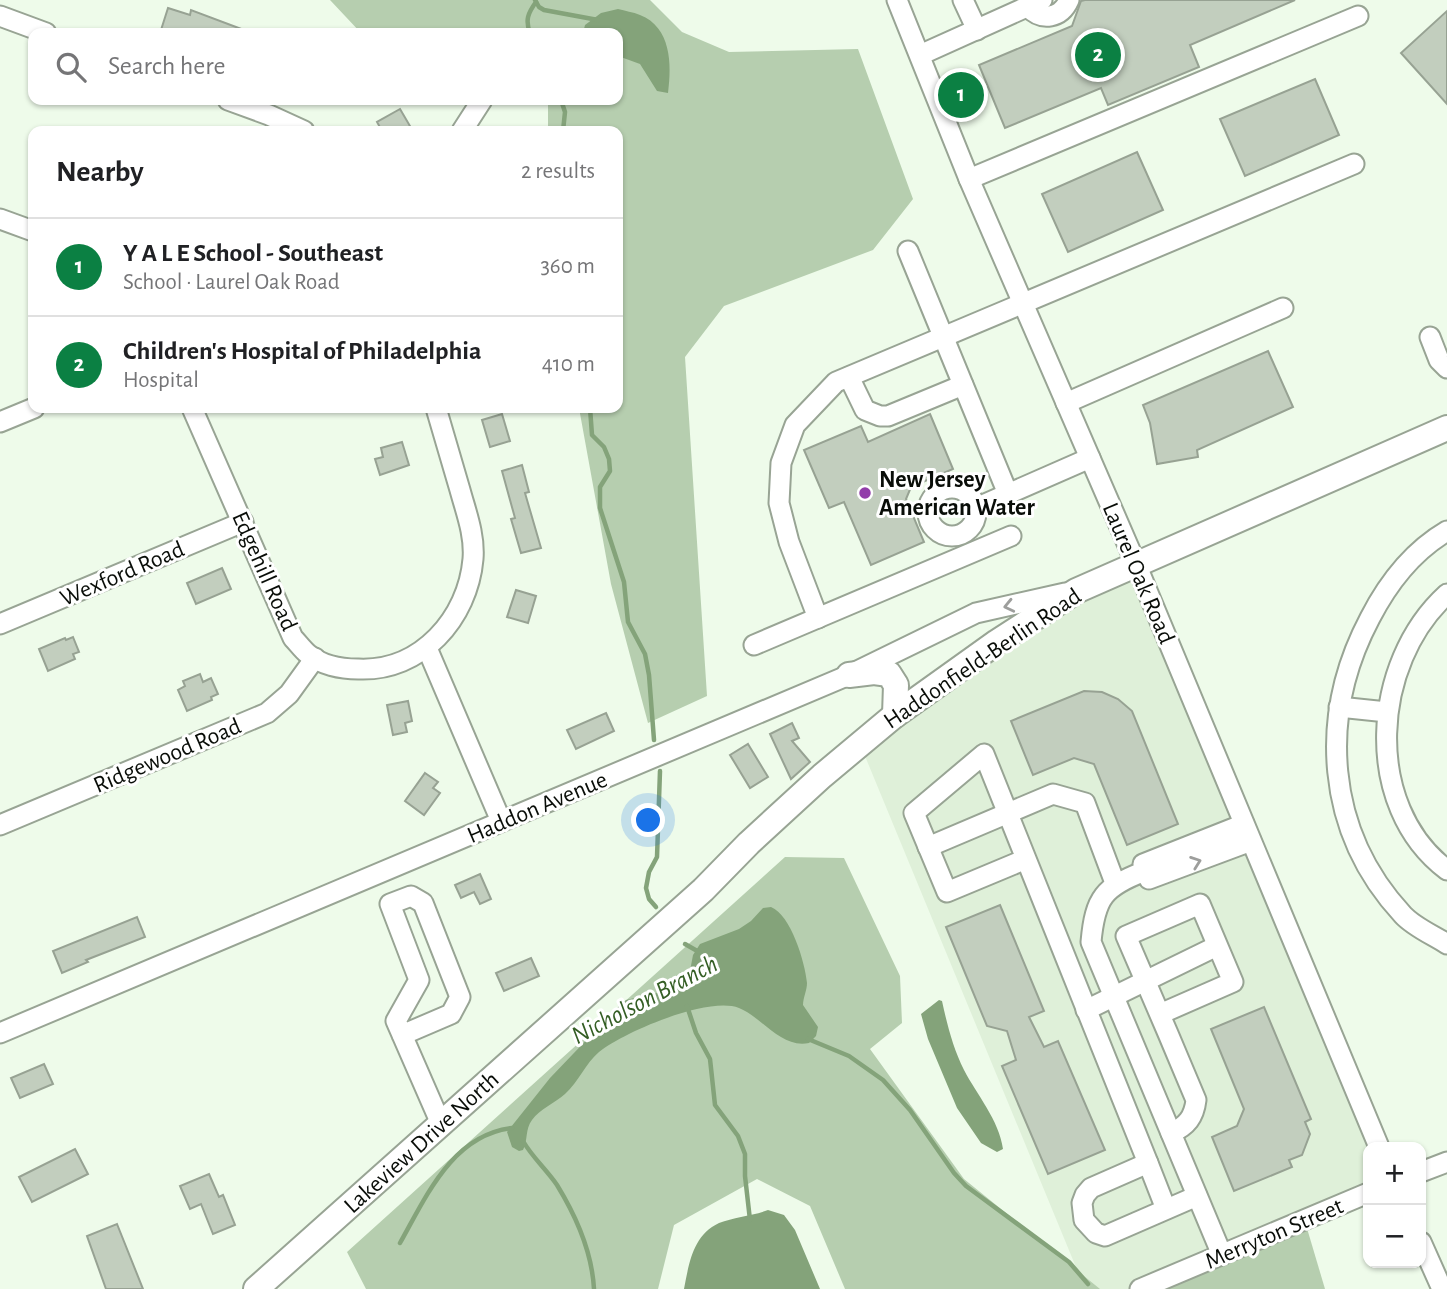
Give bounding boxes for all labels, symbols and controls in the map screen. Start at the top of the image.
search box [28,28,623,105]
pin: 2 [1075,29,1121,81]
icon: search [52,48,90,86]
text: Search here [108,53,226,79]
pin: 1 [938,69,984,121]
text: Nearby [56,157,144,187]
text: 2 results [521,160,595,183]
text: Y A L E School - Southeast [123,240,383,266]
text: 1 [75,255,83,278]
text: 360 m [540,255,595,278]
text: School · Laurel Oak Road [123,271,340,294]
text: Children's Hospital of Philadelphia [123,338,482,364]
text: 2 [74,353,84,376]
text: 410 m [542,353,595,376]
text: Hospital [123,369,199,392]
place label: New Jersey American Water [879,468,1035,520]
marker: New Jersey American Water [857,485,873,501]
street label: Laurel Oak Road [1098,499,1179,647]
street label: Edgehill Road [227,508,301,635]
street label: Wexford Road [57,537,188,611]
street label: Haddonfield-Berlin Road [880,584,1086,734]
one-way arrow [1003,598,1015,612]
street label: Ridgewood Road [90,714,245,798]
street label: Haddon Avenue [464,768,611,848]
your location [631,803,665,837]
one-way arrow [1190,856,1202,870]
water label: Nicholson Branch [567,950,722,1049]
street label: Lakeview Drive North [340,1067,504,1218]
map controls [1363,1142,1426,1268]
button: + [1363,1142,1426,1205]
street label: Merryton Street [1202,1194,1347,1274]
button: − [1363,1205,1426,1268]

